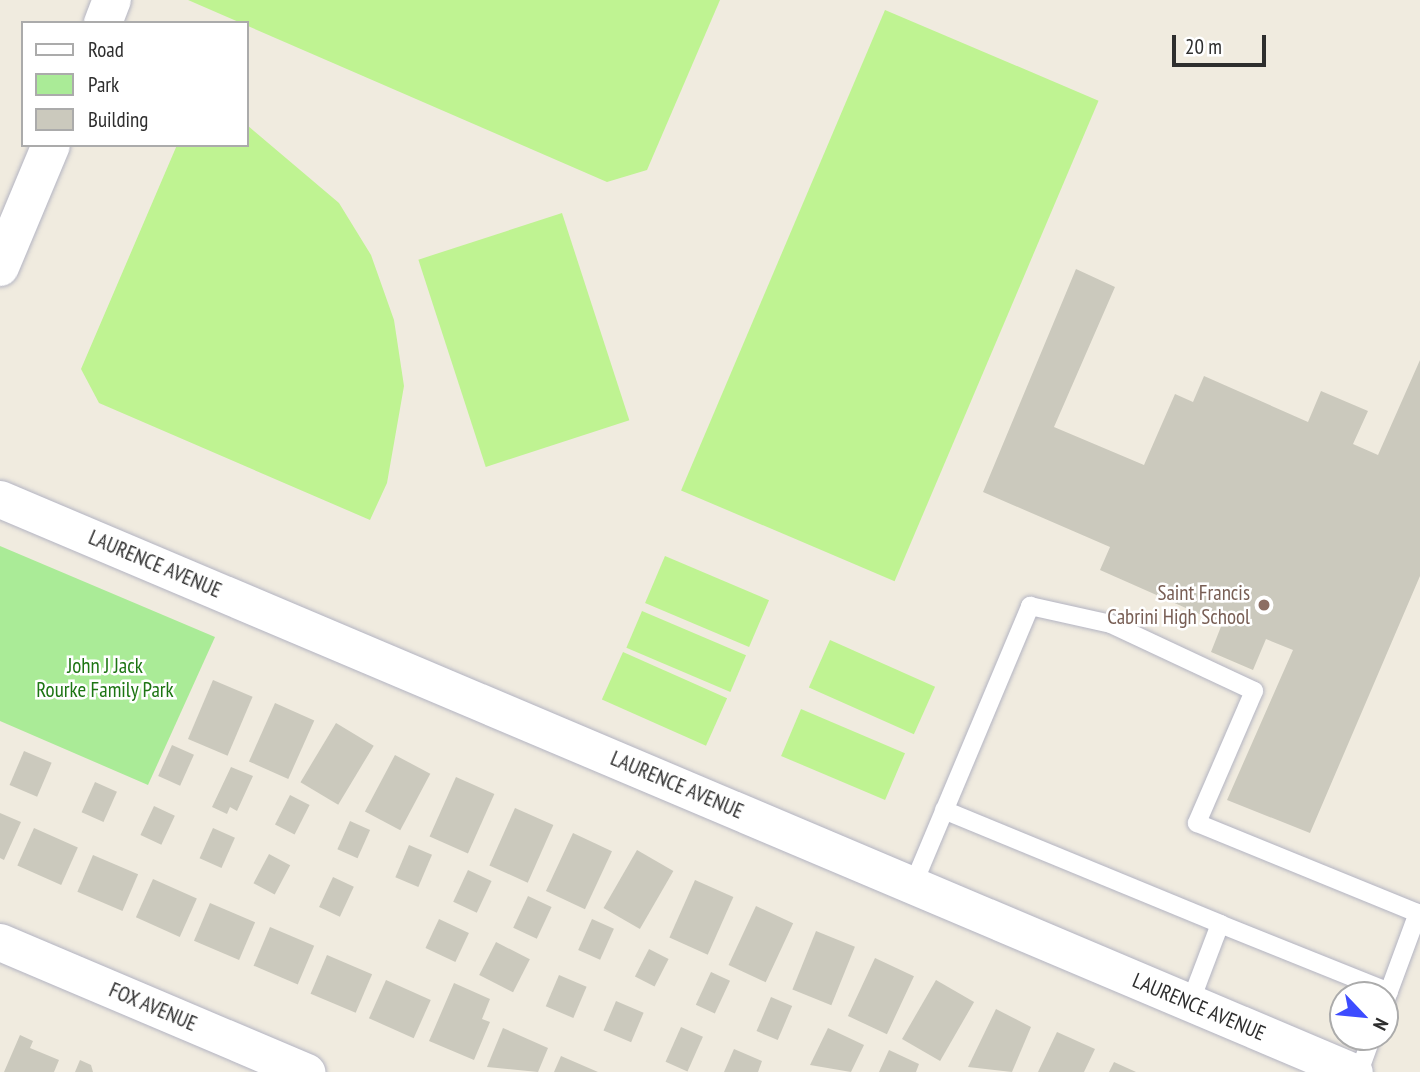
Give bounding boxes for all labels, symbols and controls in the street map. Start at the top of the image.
legend [21,21,248,147]
scale bar [1175,21,1270,65]
text: 20 m [1185,33,1222,60]
text: Road [88,36,124,63]
text: Park [88,71,119,98]
text: Building [88,106,148,133]
street label: LAURENCE AVENUE [85,525,225,603]
place label: Saint Francis Cabrini High School [1107,580,1250,630]
marker: Saint Francis Cabrini High School [1256,597,1272,613]
park label: John J Jack Rourke Family Park [36,653,174,703]
street label: LAURENCE AVENUE [607,746,747,824]
street label: LAURENCE AVENUE [1129,968,1269,1046]
street label: FOX AVENUE [105,977,201,1037]
north arrow [1329,981,1399,1051]
text: N [1368,1014,1394,1034]

